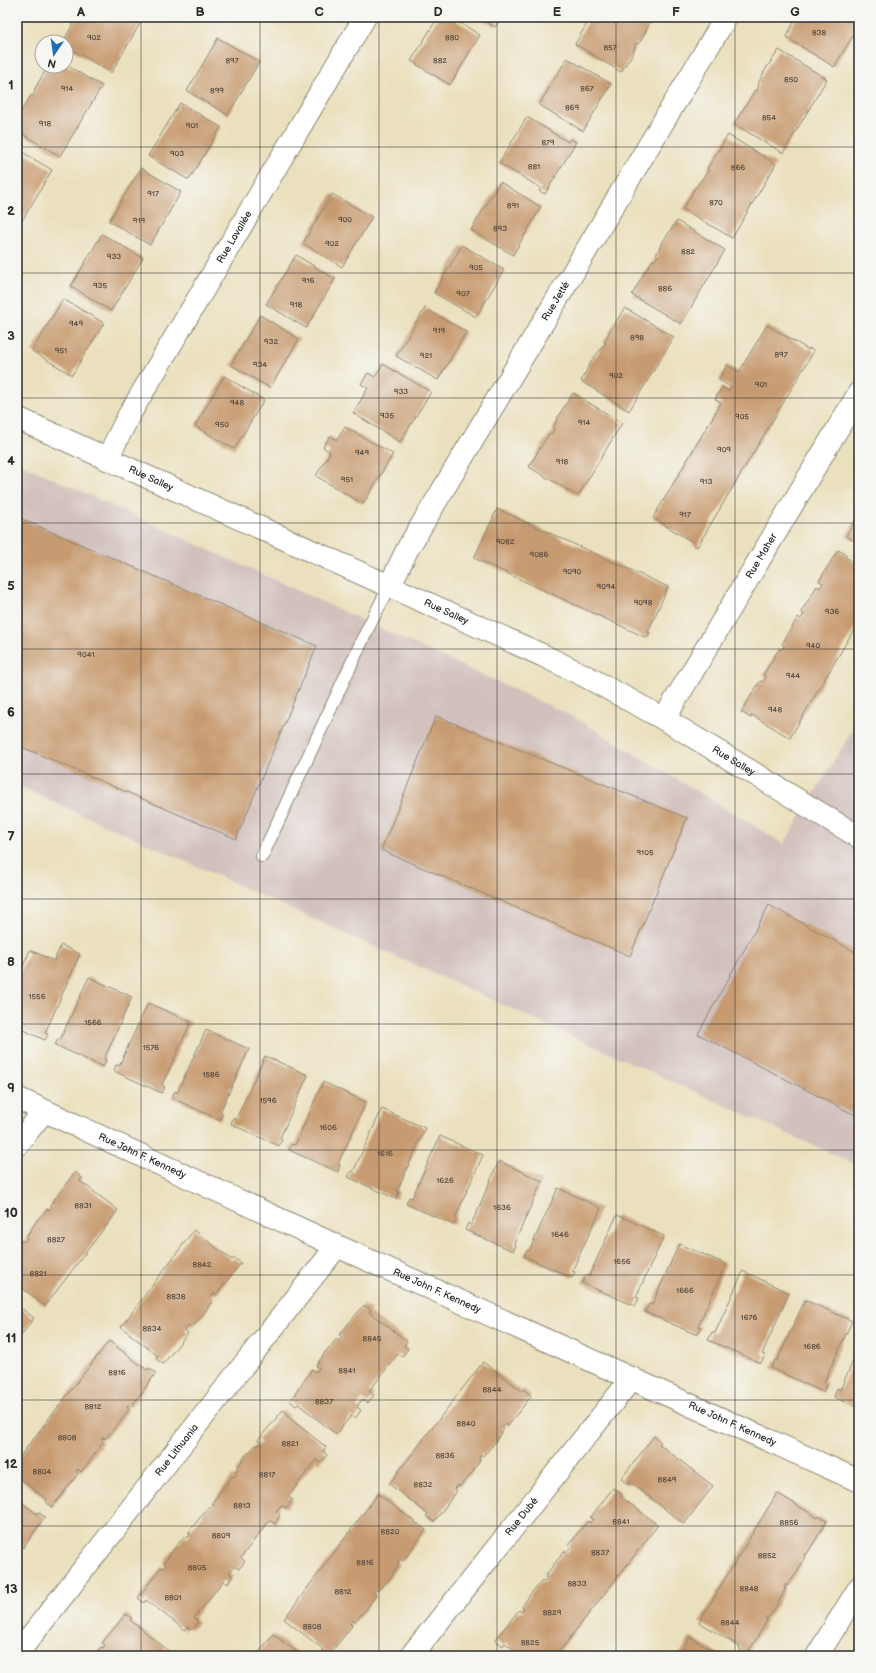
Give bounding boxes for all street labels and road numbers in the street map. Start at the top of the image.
street label: Rue Lavallée [214,209,255,266]
street label: Rue Jetté [539,279,572,323]
street label: Rue Salley [127,463,176,494]
street label: Rue Maher [743,531,780,581]
street label: Rue Salley [422,597,471,627]
street label: Rue Salley [710,744,757,779]
street label: Rue John F. Kennedy [97,1131,188,1182]
street label: Rue John F. Kennedy [391,1266,483,1316]
street label: Rue John F. Kennedy [686,1399,778,1449]
street label: Rue Lithuania [153,1421,201,1479]
street label: Rue Dubé [503,1495,541,1538]

